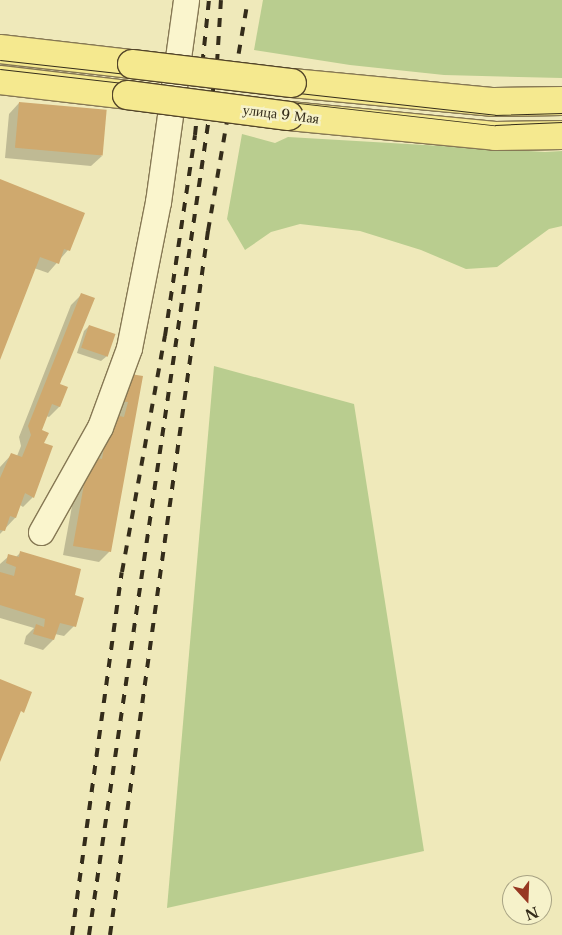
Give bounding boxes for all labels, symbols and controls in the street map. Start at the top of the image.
street label: улица 9 Мая [242,101,320,127]
north arrow [502,875,552,925]
text: N [523,902,541,924]

